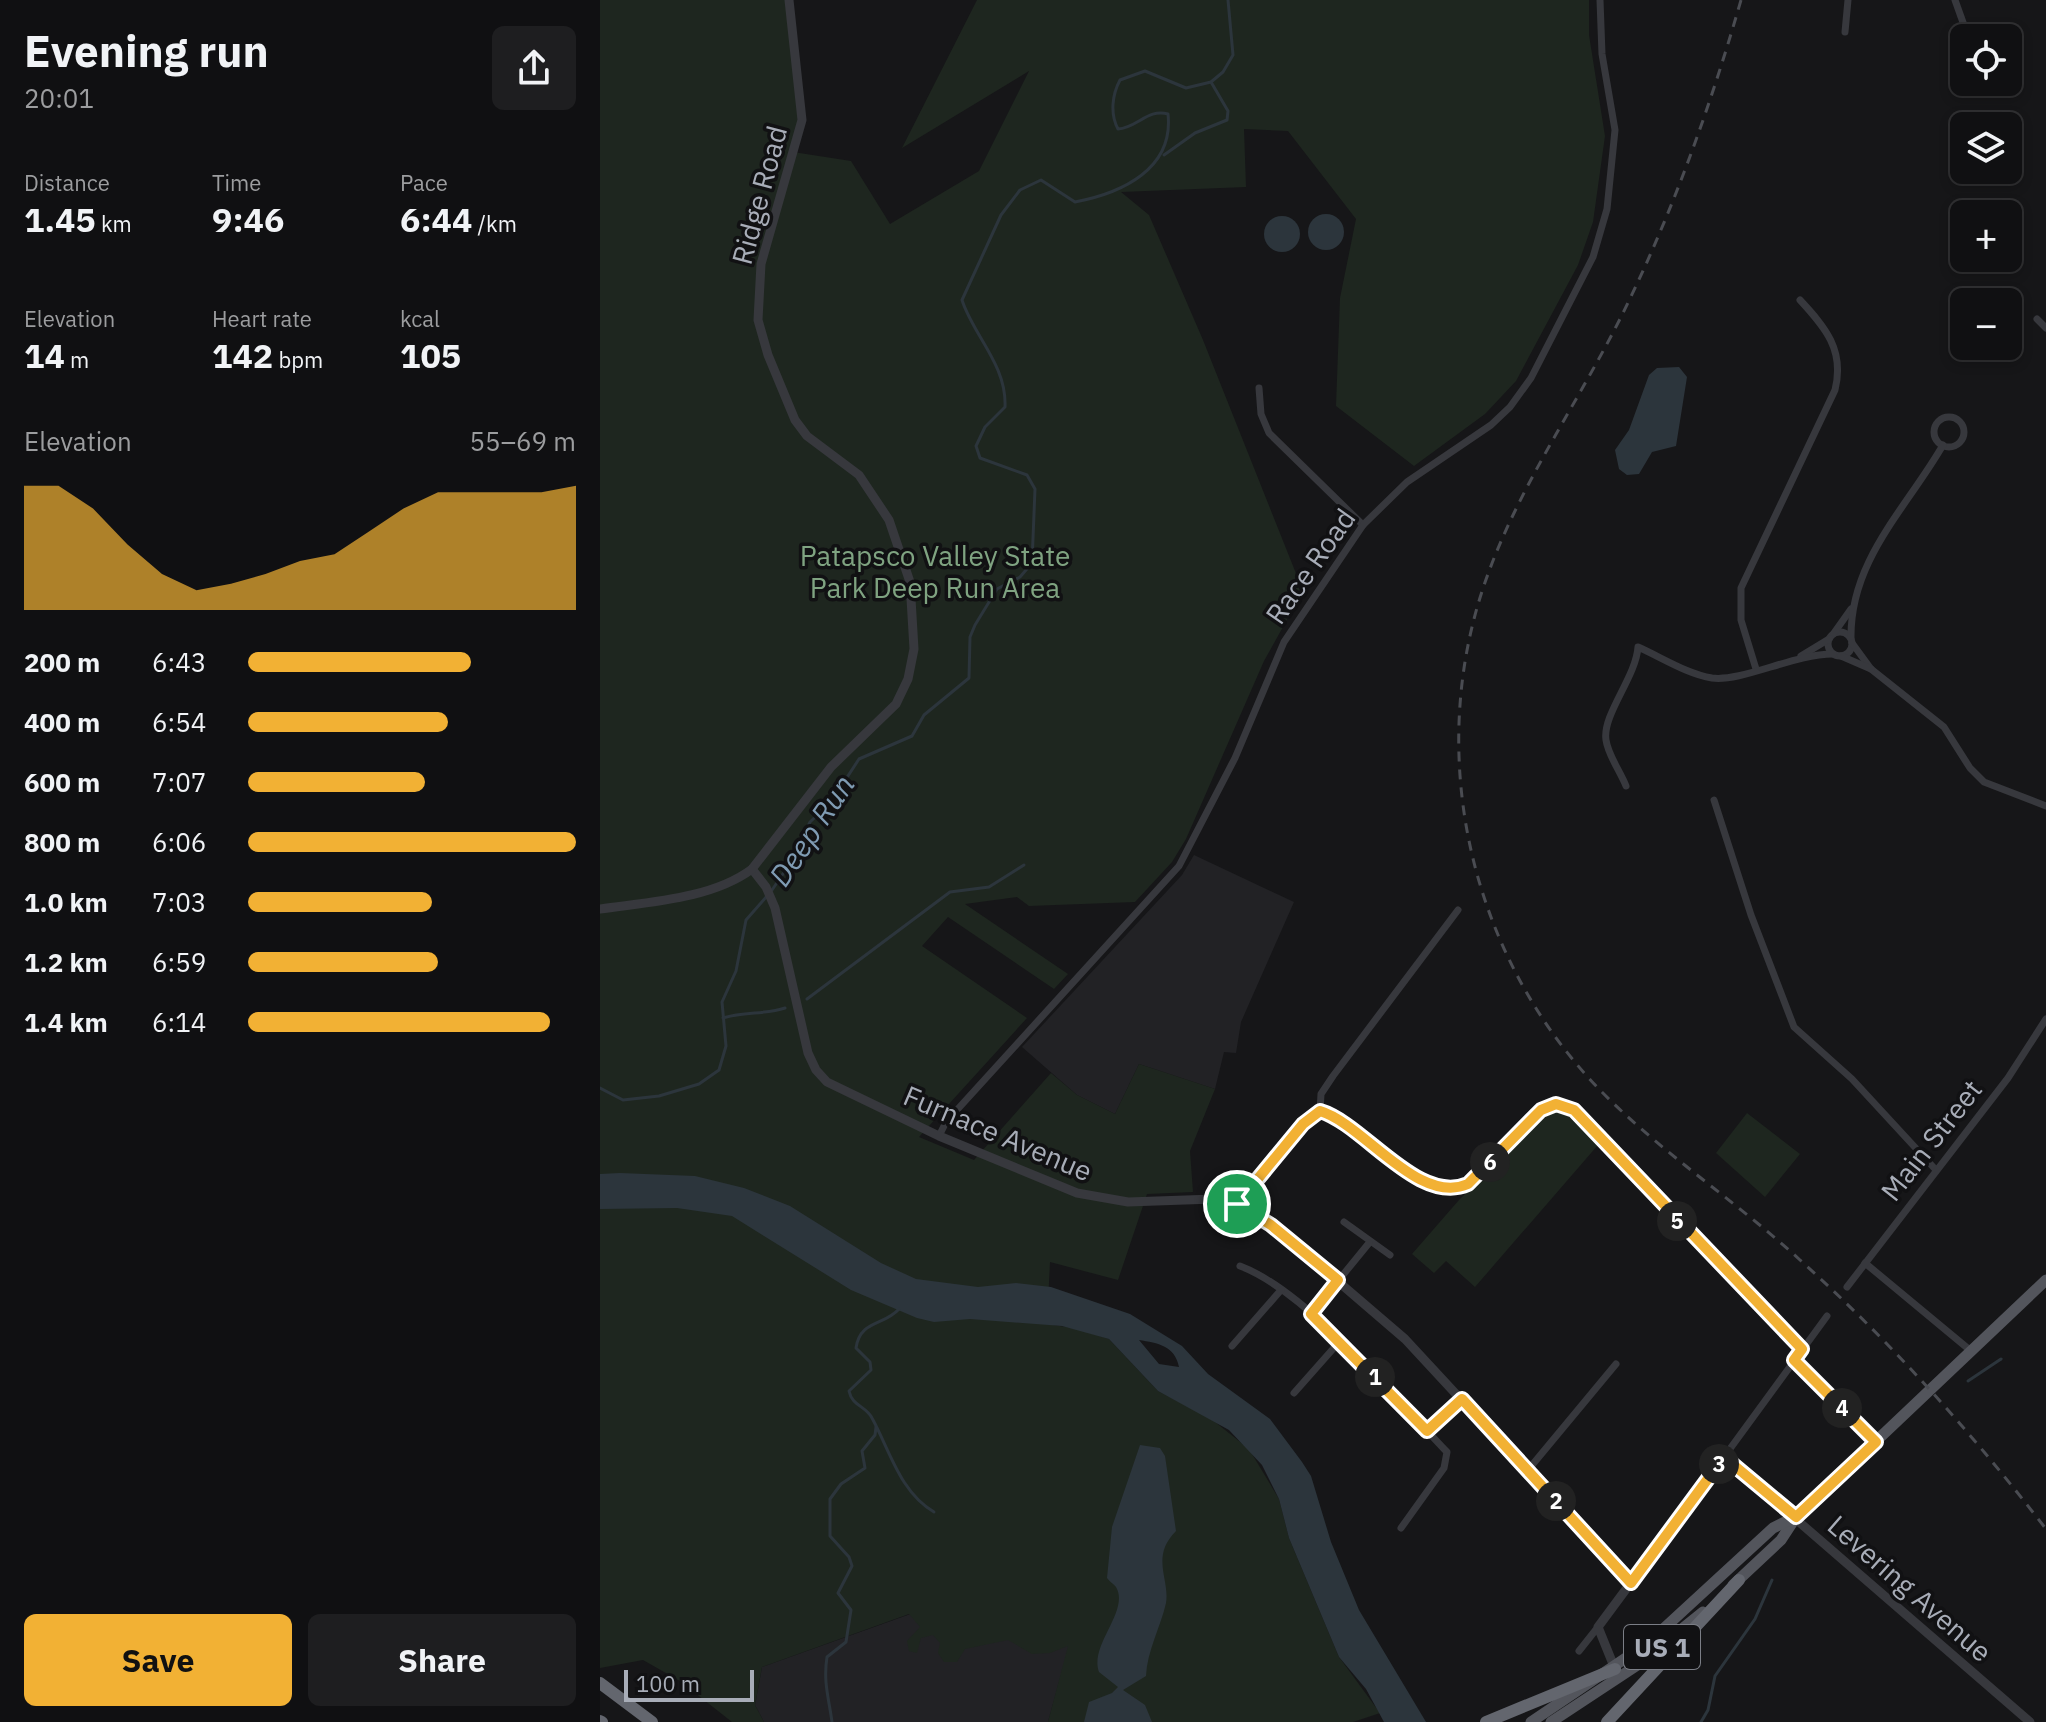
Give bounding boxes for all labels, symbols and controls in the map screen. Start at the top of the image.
text: Evening run [24,22,269,79]
map controls [1950,24,2022,360]
button: locate [1950,24,2022,96]
button: share [492,26,576,110]
text: 20:01 [24,81,94,115]
button: layers [1950,112,2022,184]
street label: Ridge Road [723,122,795,268]
text: Distance [24,168,110,197]
text: Time [212,168,261,197]
text: Pace [400,168,448,197]
text: 1.45 [24,197,96,241]
text: 9:46 [212,197,284,241]
text: 6:44 [400,197,472,241]
button: + [1950,200,2022,272]
text: km [96,209,132,238]
text: /km [472,209,517,238]
button: − [1950,288,2022,360]
text: Elevation [24,304,115,333]
text: Heart rate [212,304,312,333]
text: kcal [400,304,440,333]
text: 14 [24,333,65,377]
text: 142 [212,333,273,377]
text: 105 [400,333,461,377]
text: m [65,345,89,374]
text: bpm [273,345,323,374]
text: Elevation [24,424,132,458]
text: 55–69 m [469,424,576,458]
street label: Race Road [1257,501,1363,631]
park label: Patapsco Valley State Park Deep Run Area [800,537,1070,606]
text: 200 m [24,645,100,679]
text: 6:43 [152,645,206,679]
text: 400 m [24,705,100,739]
text: 6:54 [152,705,206,739]
text: 600 m [24,765,100,799]
text: 7:07 [152,765,206,799]
water label: Deep Run [759,767,863,893]
text: 800 m [24,825,100,859]
text: 6:06 [152,825,206,859]
text: 1.0 km [24,885,108,919]
text: 7:03 [152,885,206,919]
text: 1.2 km [24,945,108,979]
text: 6:59 [152,945,206,979]
text: 1.4 km [24,1005,108,1039]
text: 6:14 [152,1005,206,1039]
street label: Main Street [1872,1072,1990,1208]
street label: Furnace Avenue [898,1077,1098,1189]
pin: 6 [1470,1142,1510,1182]
text: 6 [1483,1147,1497,1176]
pin [1203,1170,1271,1238]
icon: arrive [1215,1182,1259,1226]
pin: 5 [1657,1201,1697,1241]
text: 5 [1670,1206,1684,1235]
pin: 1 [1355,1357,1395,1397]
text: 1 [1368,1362,1382,1391]
pin: 4 [1822,1388,1862,1428]
text: 4 [1835,1393,1849,1422]
pin: 3 [1699,1444,1739,1484]
text: 3 [1712,1449,1726,1478]
pin: 2 [1536,1481,1576,1521]
text: 2 [1549,1486,1563,1515]
street label: Levering Avenue [1820,1506,2000,1670]
button: Save [24,1614,292,1706]
button: Share [308,1614,576,1706]
road number: US 1 [1624,1625,1700,1669]
scale bar [624,1666,754,1702]
text: 100 m [636,1669,700,1698]

